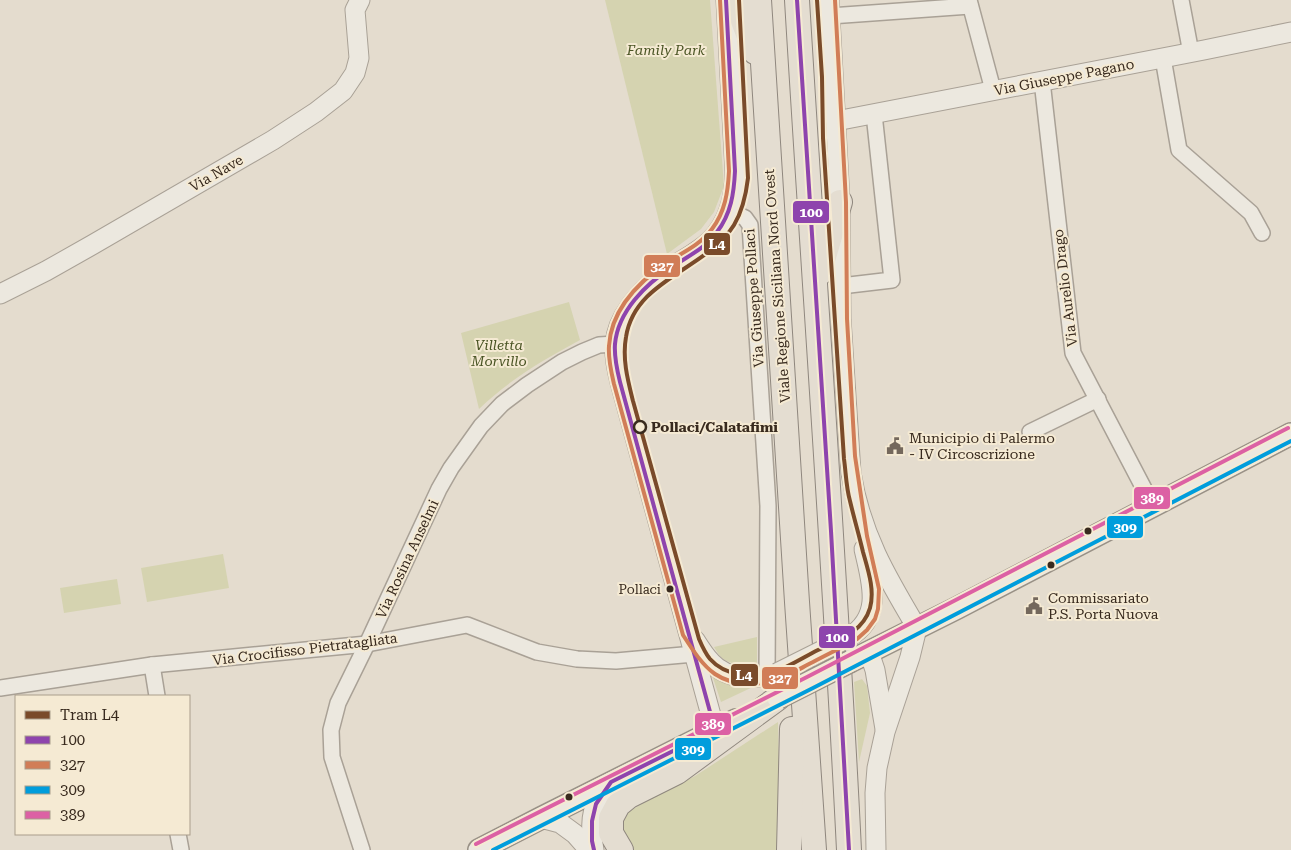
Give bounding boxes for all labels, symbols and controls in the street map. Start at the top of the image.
park label: Family Park [626,42,706,58]
street label: Via Giuseppe Pagano [993,56,1135,98]
street label: Via Nave [186,151,246,195]
street label: Viale Regione Siciliana Nord Ovest [761,169,793,403]
line badge: 100 [792,200,830,224]
text: 100 [799,204,823,220]
street label: Via Giuseppe Pollaci [741,228,767,368]
street label: Via Aurelio Drago [1050,228,1080,348]
line badge: L4 [703,232,731,256]
text: L4 [709,236,726,252]
line badge: 327 [643,254,681,278]
text: 327 [650,258,674,274]
park label: Villetta Morvillo [470,337,527,369]
place label: Pollaci/Calatafimi [651,419,778,435]
marker: Pollaci/Calatafimi [633,420,647,434]
place label: Municipio di Palermo - IV Circoscrizione [909,430,1055,462]
public building icon: Municipio di Palermo - IV Circoscrizione [885,436,905,456]
line badge: 389 [1133,486,1171,510]
text: 389 [1140,490,1164,506]
street label: Via Rosina Anselmi [372,497,442,621]
line badge: 309 [1106,515,1144,539]
text: 309 [1113,519,1137,535]
unlabelled marker [1083,526,1093,536]
unlabelled marker [1046,560,1056,570]
place label: Pollaci [619,582,661,597]
marker: Pollaci [665,584,675,594]
place label: Commissariato P.S. Porta Nuova [1048,590,1159,622]
public building icon: Commissariato P.S. Porta Nuova [1024,596,1044,616]
line badge: 100 [818,625,856,649]
text: 100 [825,629,849,645]
street label: Via Crocifisso Pietratagliata [212,630,399,668]
line badge: L4 [730,663,759,687]
line badge: 327 [761,666,799,690]
text: L4 [736,667,753,683]
text: 327 [768,670,792,686]
legend [15,695,190,835]
text: Tram L4 [60,706,120,724]
line badge: 389 [694,712,732,736]
text: 389 [701,716,725,732]
text: 100 [60,731,85,749]
line badge: 309 [674,737,712,761]
text: 309 [681,741,705,757]
text: 327 [60,756,85,774]
text: 309 [60,781,85,799]
unlabelled marker [564,792,574,802]
text: 389 [60,806,85,824]

